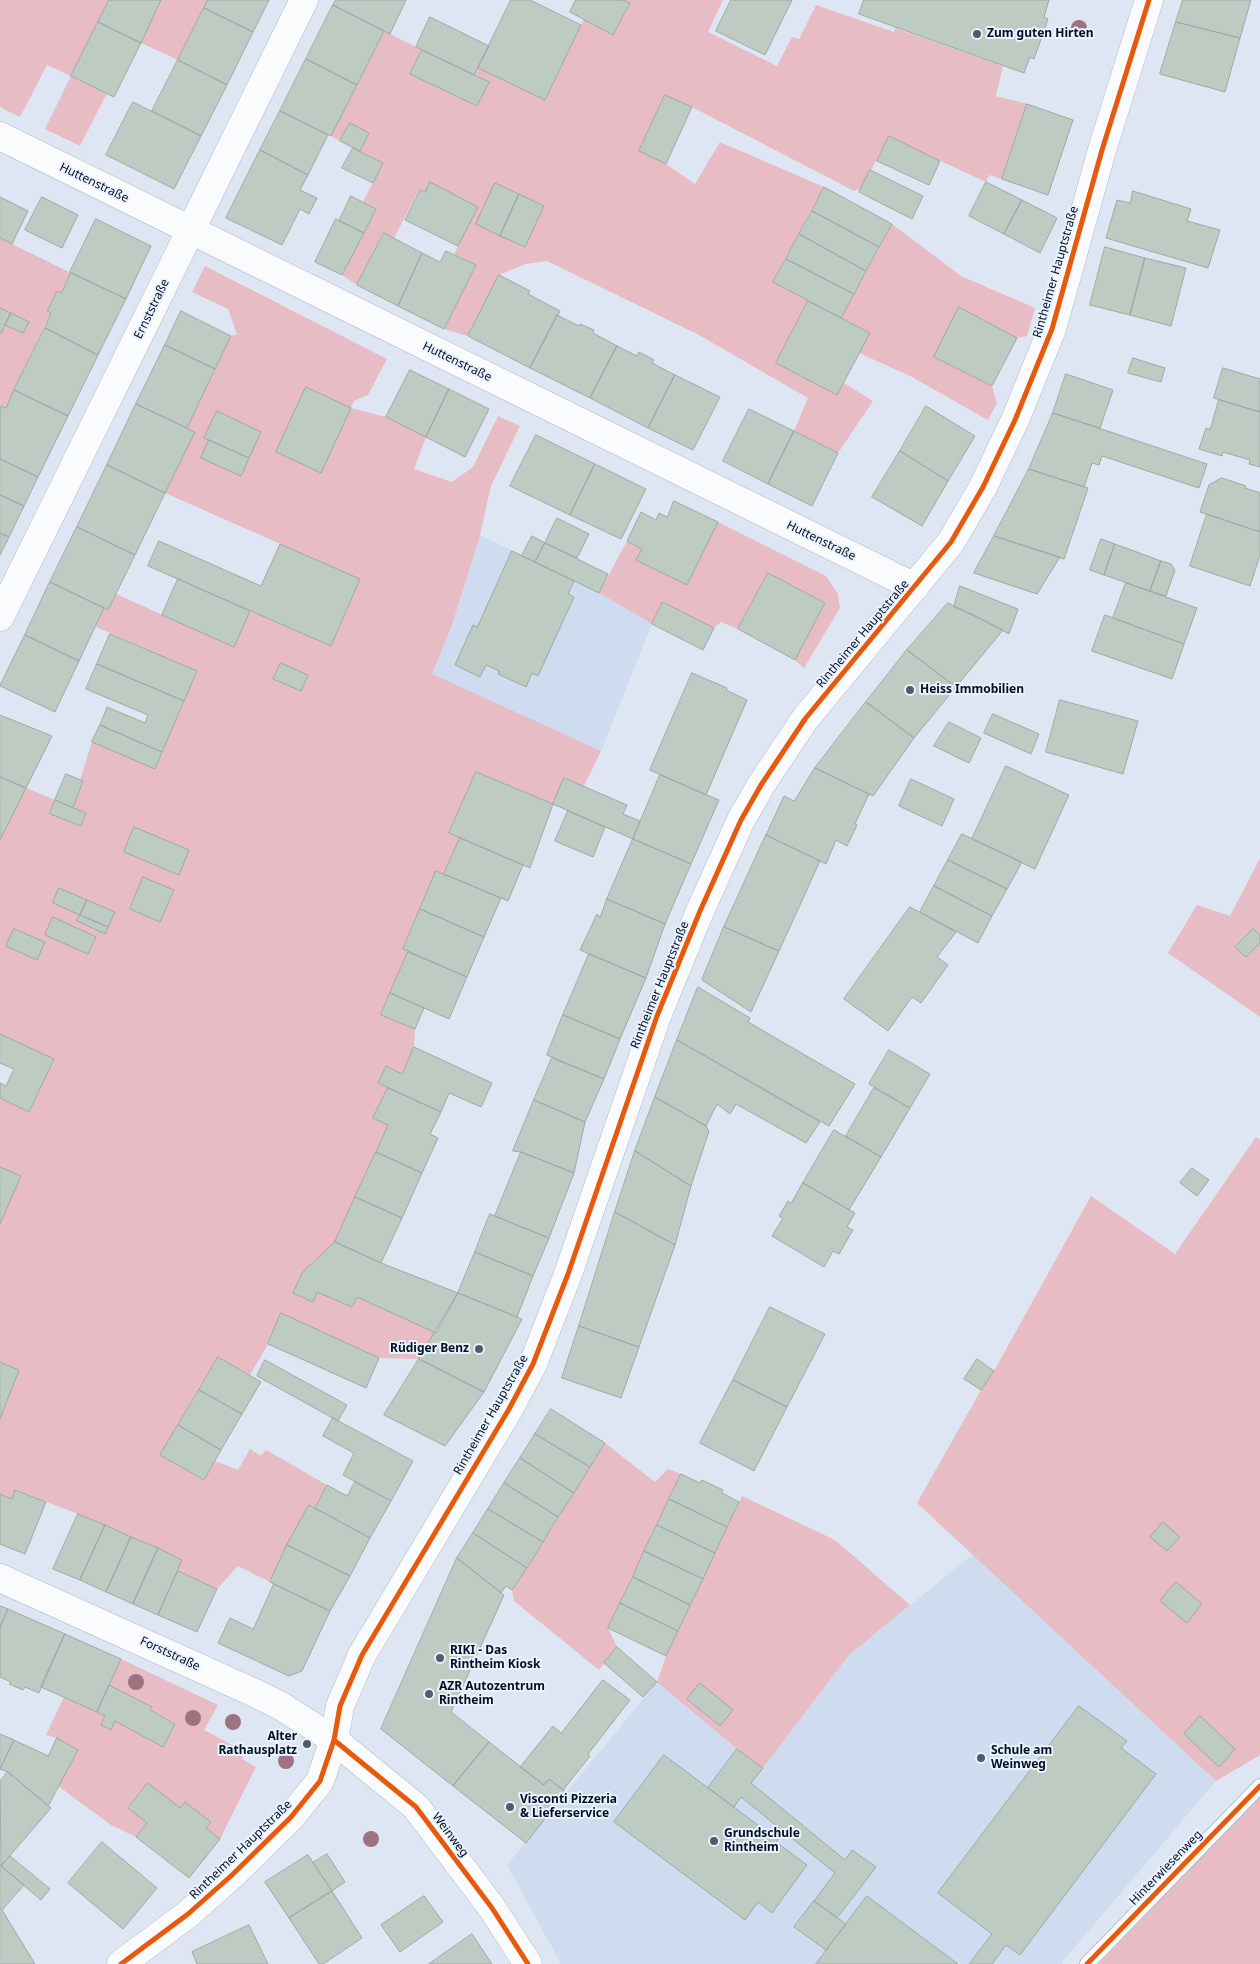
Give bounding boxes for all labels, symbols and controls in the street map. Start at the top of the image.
place label: Zum guten Hirten [987,27,1094,41]
marker: Zum guten Hirten [971,28,983,40]
street label: Huttenstraße [57,160,131,206]
street label: Rintheimer Hauptstraße [1030,205,1082,339]
street label: Ernststraße [131,277,173,341]
street label: Huttenstraße [420,339,494,385]
street label: Huttenstraße [784,518,858,564]
street label: Rintheimer Hauptstraße [814,577,912,691]
place label: Heiss Immobilien [920,683,1024,697]
marker: Heiss Immobilien [904,684,916,696]
street label: Rintheimer Hauptstraße [628,919,692,1051]
place label: Rüdiger Benz [390,1342,469,1356]
marker: Rüdiger Benz [473,1343,485,1355]
street label: Rintheimer Hauptstraße [451,1352,531,1478]
street label: Forststraße [138,1634,202,1674]
place label: RIKI - Das Rintheim Kiosk [450,1644,540,1672]
marker: RIKI - Das Rintheim Kiosk [434,1652,446,1664]
place label: AZR Autozentrum Rintheim [439,1680,545,1708]
marker: AZR Autozentrum Rintheim [423,1688,435,1700]
place label: Alter Rathausplatz [218,1730,297,1758]
marker: Alter Rathausplatz [301,1738,313,1750]
place label: Schule am Weinweg [991,1744,1052,1772]
marker: Schule am Weinweg [975,1752,987,1764]
place label: Visconti Pizzeria & Lieferservice [520,1793,617,1821]
street label: Rintheimer Hauptstraße [187,1797,295,1903]
marker: Visconti Pizzeria & Lieferservice [504,1801,516,1813]
street label: Weinweg [429,1810,471,1860]
place label: Grundschule Rintheim [724,1827,800,1855]
street label: Hinterwiesenweg [1127,1828,1205,1908]
marker: Grundschule Rintheim [708,1835,720,1847]

